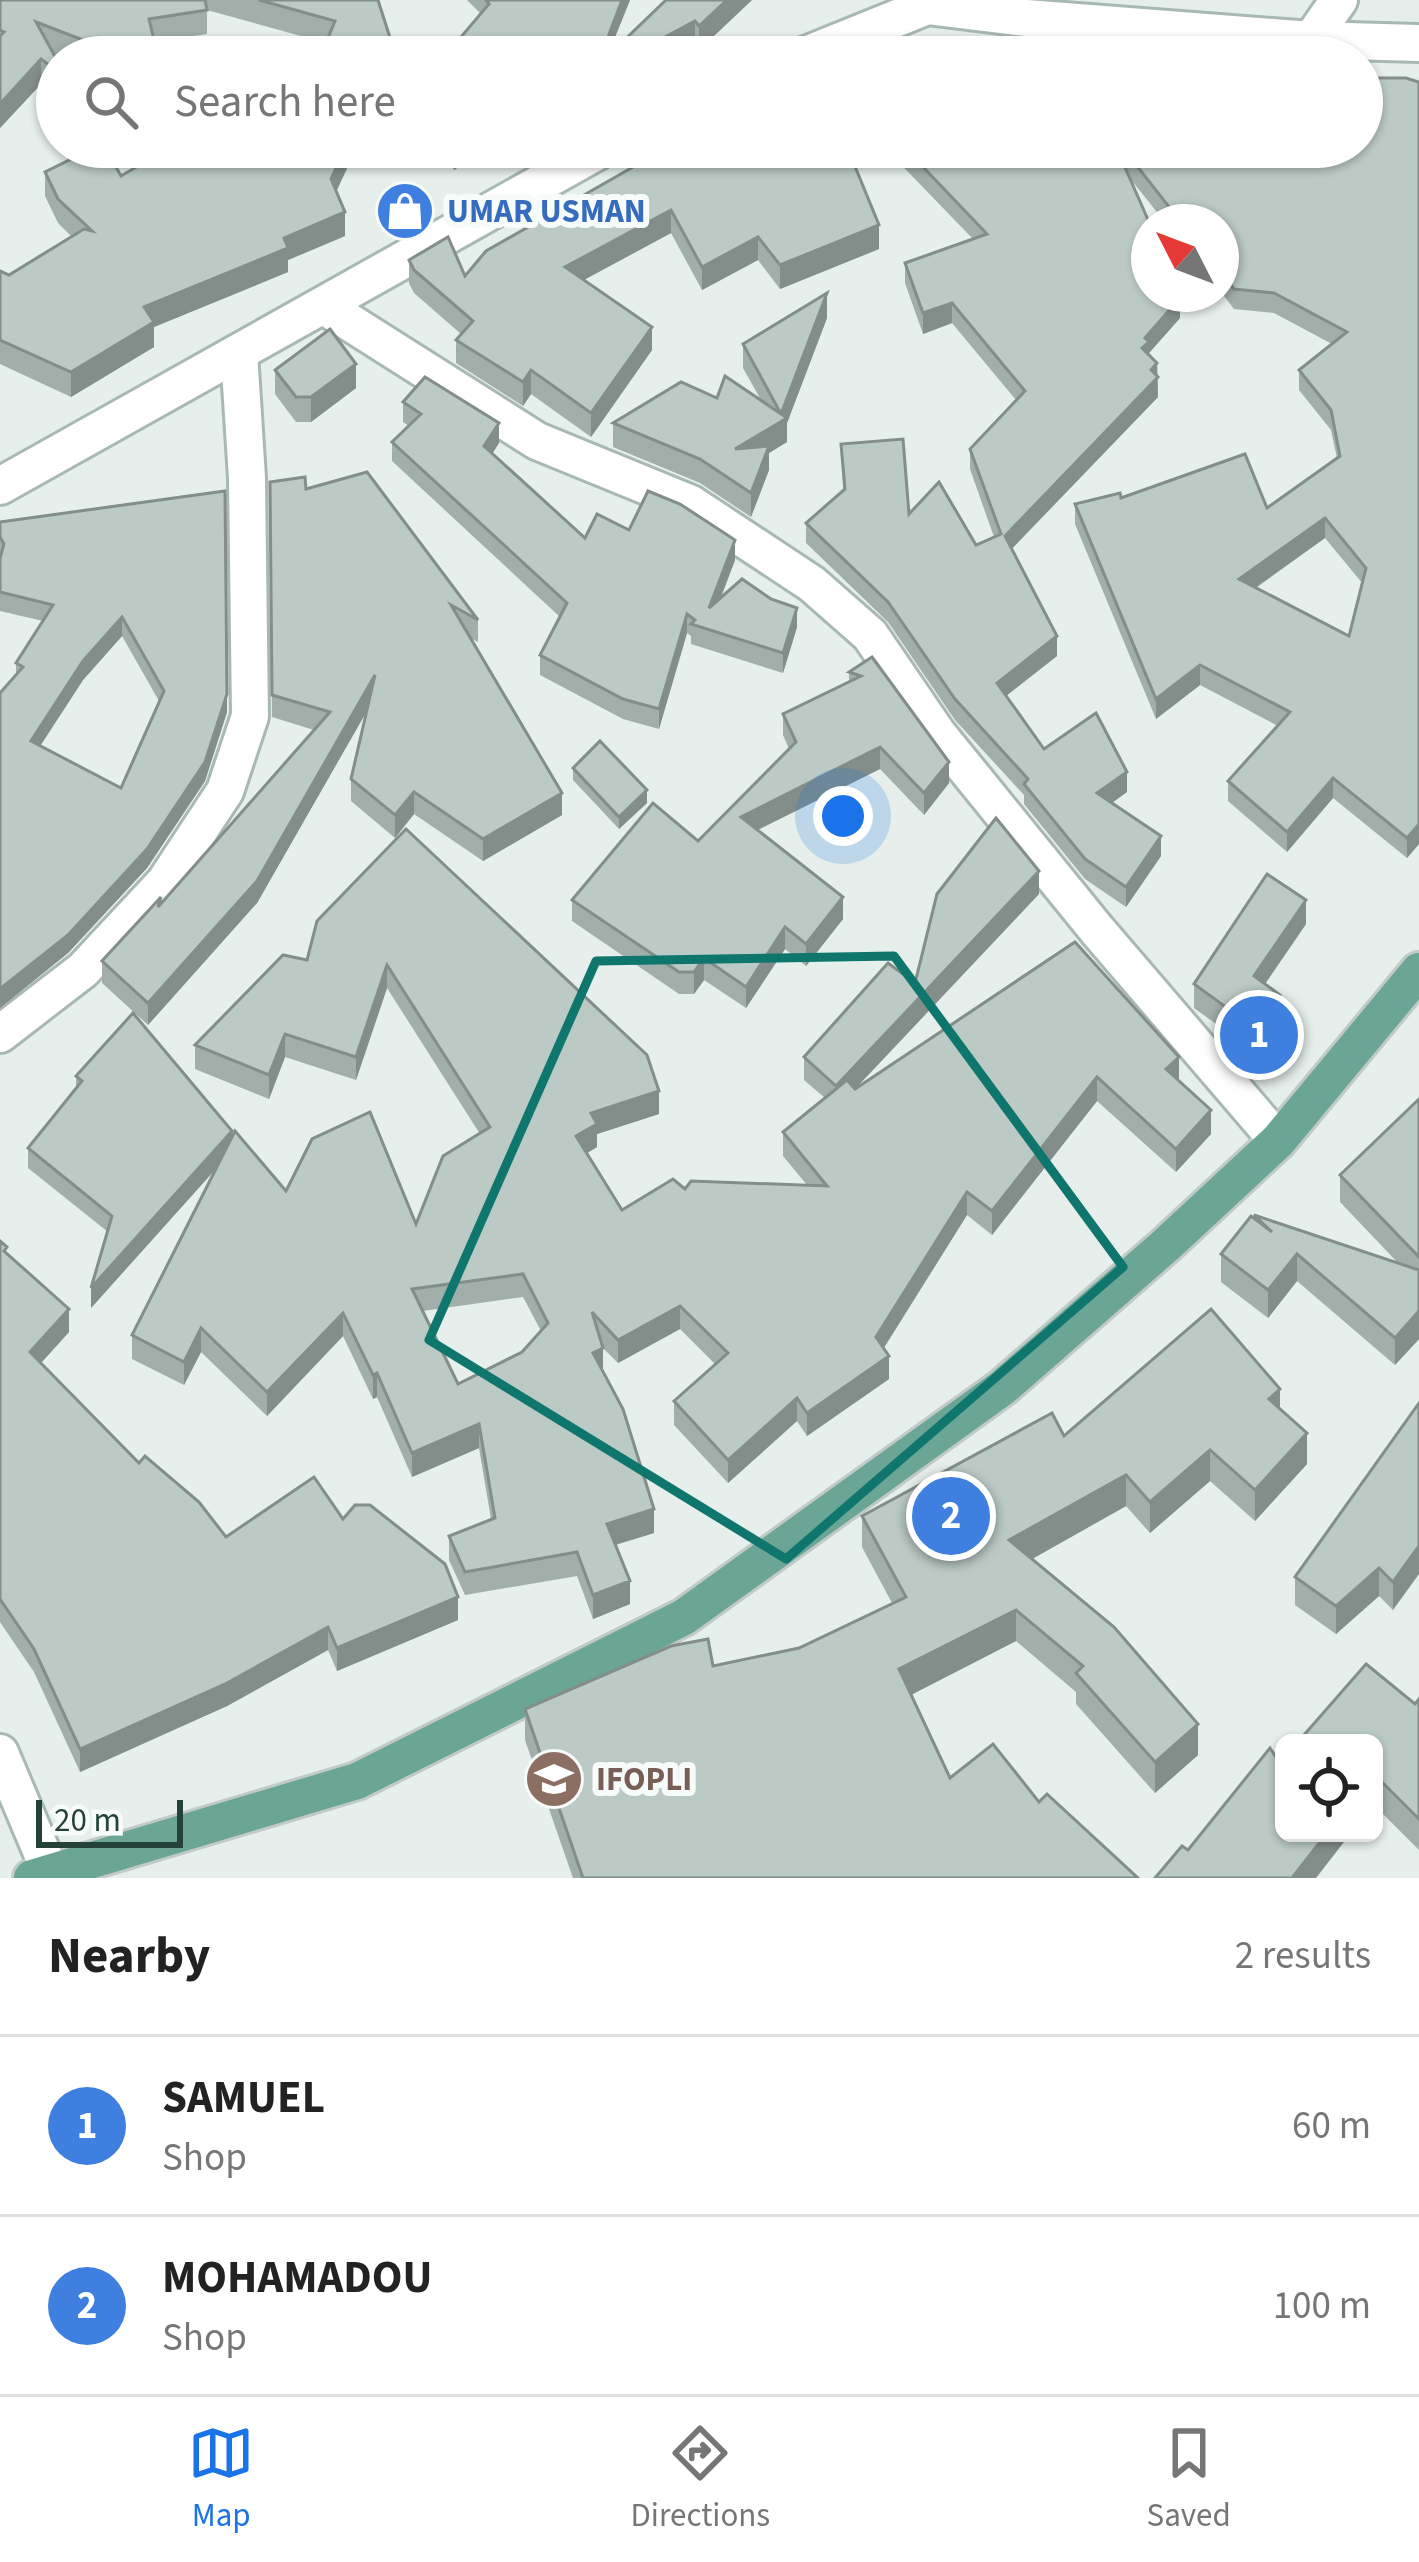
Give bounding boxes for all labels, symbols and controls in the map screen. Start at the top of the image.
search box [36,36,1383,168]
icon: search [78,69,144,135]
text: Search here [174,70,396,134]
shop icon: UMAR USMAN [374,180,436,242]
place label: UMAR USMAN [447,188,646,235]
north arrow [1131,204,1239,312]
your location [813,786,873,846]
pin: 1 [1220,990,1298,1080]
pin: 2 [912,1471,990,1561]
map controls [1275,1734,1383,1842]
button: locate [1275,1734,1383,1842]
school or university icon: IFOPLI [523,1748,585,1810]
place label: IFOPLI [596,1756,692,1803]
scale bar [36,1794,183,1847]
text: 20 m [54,1797,121,1844]
text: Nearby [48,1920,210,1992]
text: 2 results [1235,1928,1371,1984]
text: SAMUEL [162,2066,325,2130]
text: 1 [77,2098,97,2154]
text: 60 m [1292,2098,1371,2154]
text: Shop [162,2130,247,2186]
text: MOHAMADOU [162,2246,433,2310]
text: 2 [77,2278,97,2334]
text: 100 m [1273,2278,1371,2334]
text: Shop [162,2310,247,2366]
tab: Map [188,2420,254,2539]
tab: Directions [631,2420,770,2539]
tab: Saved [1147,2420,1231,2539]

